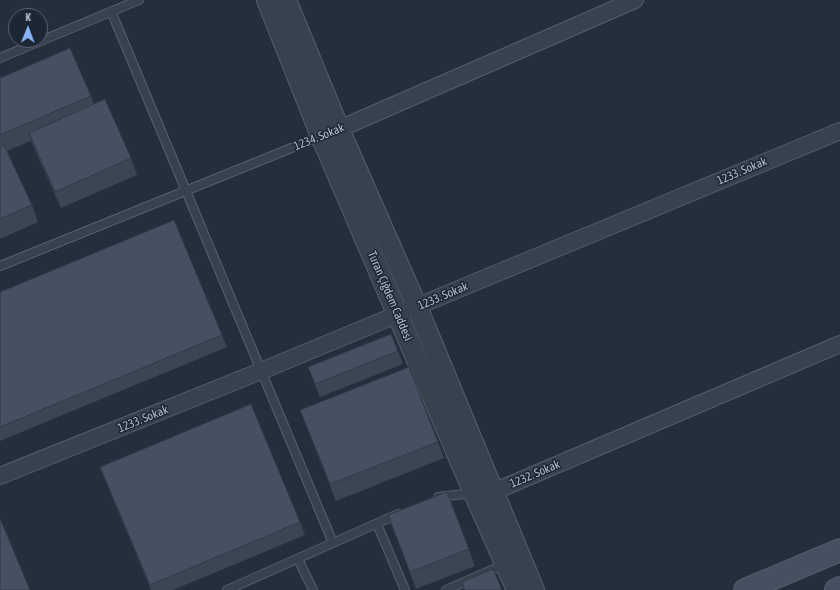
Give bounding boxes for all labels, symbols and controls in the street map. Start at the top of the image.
north arrow [8,8,48,48]
text: K [25,11,31,23]
street label: 1234. Sokak [292,120,346,154]
street label: 1233. Sokak [715,154,769,188]
street label: Turan Çiğdem Caddesi [365,249,415,343]
street label: 1233. Sokak [416,279,470,313]
street label: 1233. Sokak [116,402,170,436]
street label: 1232. Sokak [508,457,562,491]

